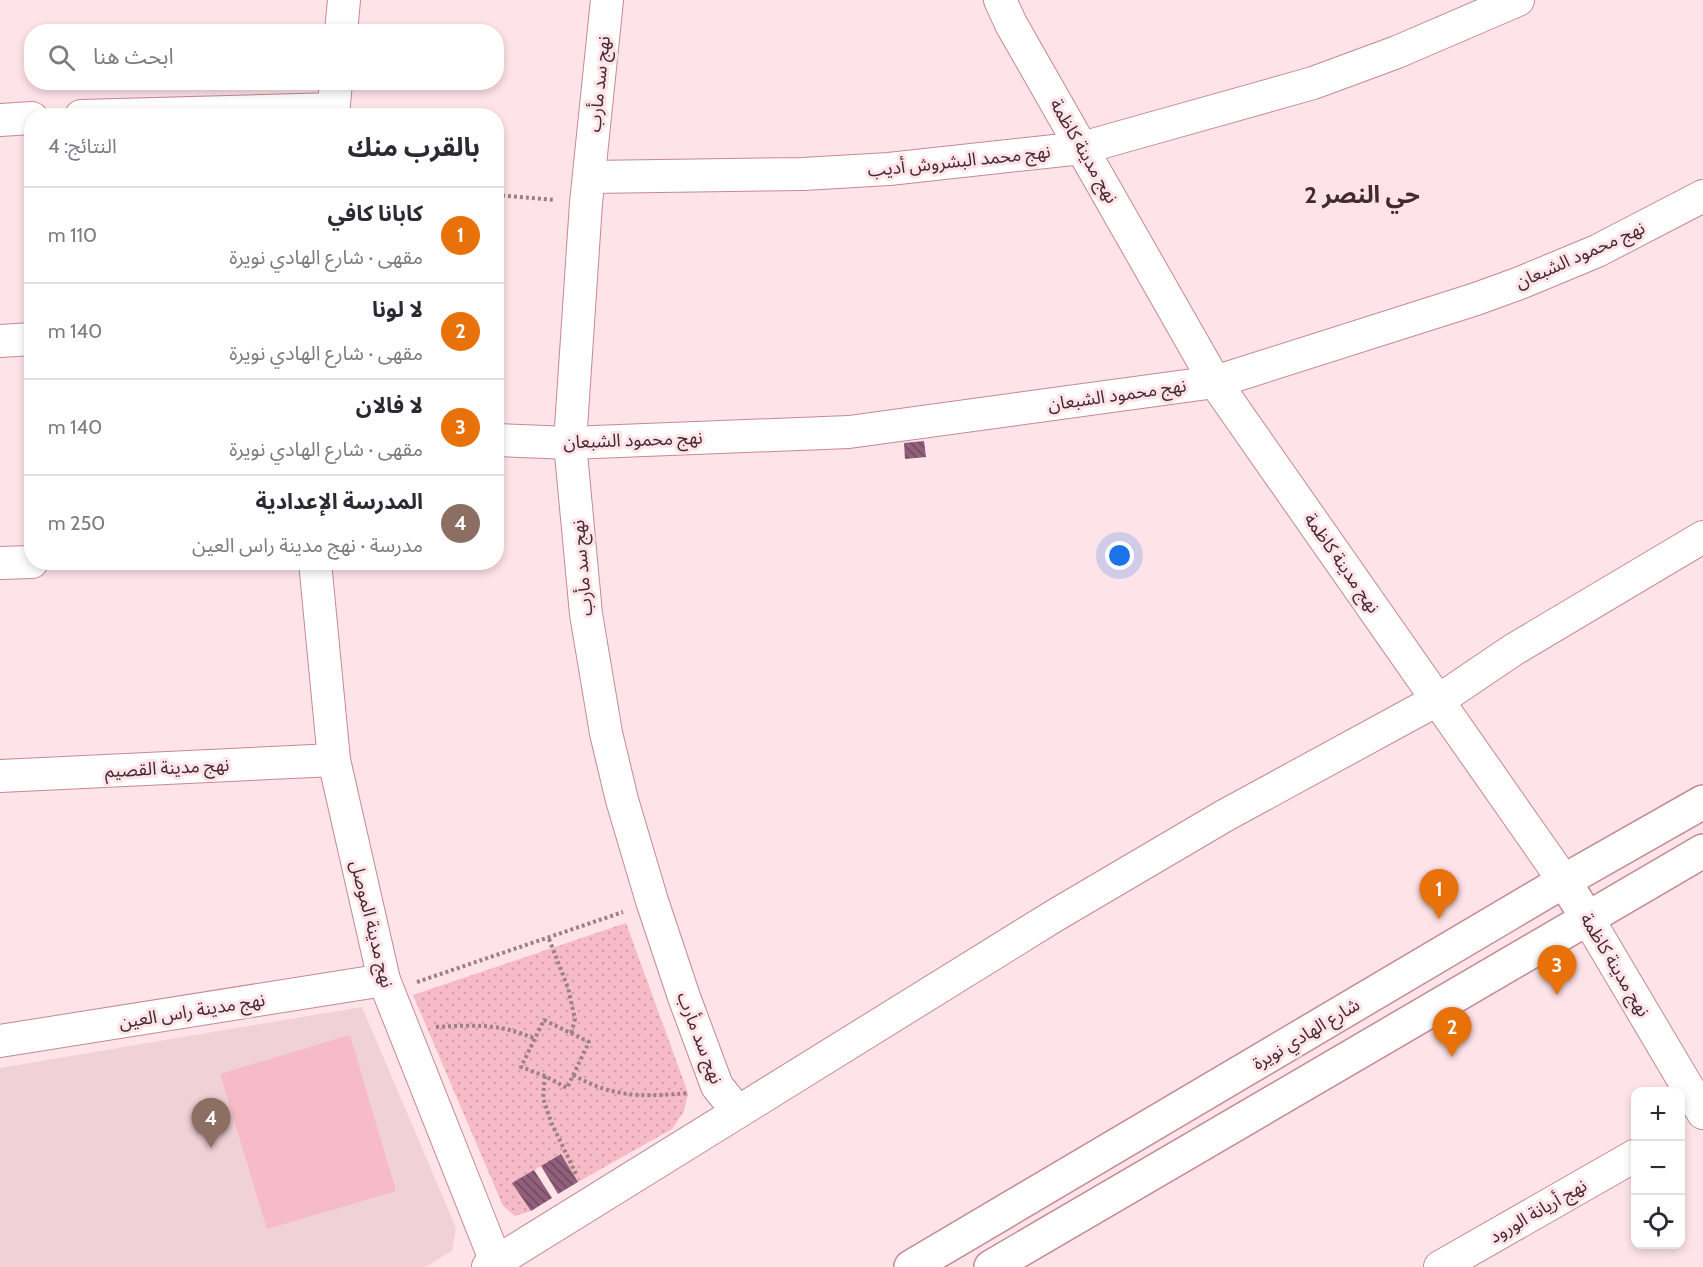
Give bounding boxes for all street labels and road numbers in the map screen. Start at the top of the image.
street label: نهج سد مأرب [583,35,617,133]
street label: نهج مدينة كاظمة [1043,95,1123,208]
street label: نهج محمد البشروش أديب [866,140,1052,184]
street label: نهج محمود الشبعان [1512,217,1649,295]
street label: نهج محمود الشبعان [1046,374,1188,418]
street label: نهج محمود الشبعان [563,427,703,455]
street label: نهج مدينة كاظمة [1298,509,1385,618]
street label: نهج سد مأرب [567,519,599,617]
street label: نهج مدينة القصيم [104,754,230,784]
street label: نهج مدينة الموصل [344,858,398,990]
street label: نهج مدينة كاظمة [1574,909,1655,1022]
street label: نهج مدينة راس العين [117,989,267,1035]
street label: نهج سد مأرب [671,989,728,1088]
street label: شارع الهادي نويرة [1248,993,1365,1077]
street label: نهج أريانة الورود [1485,1174,1592,1250]

